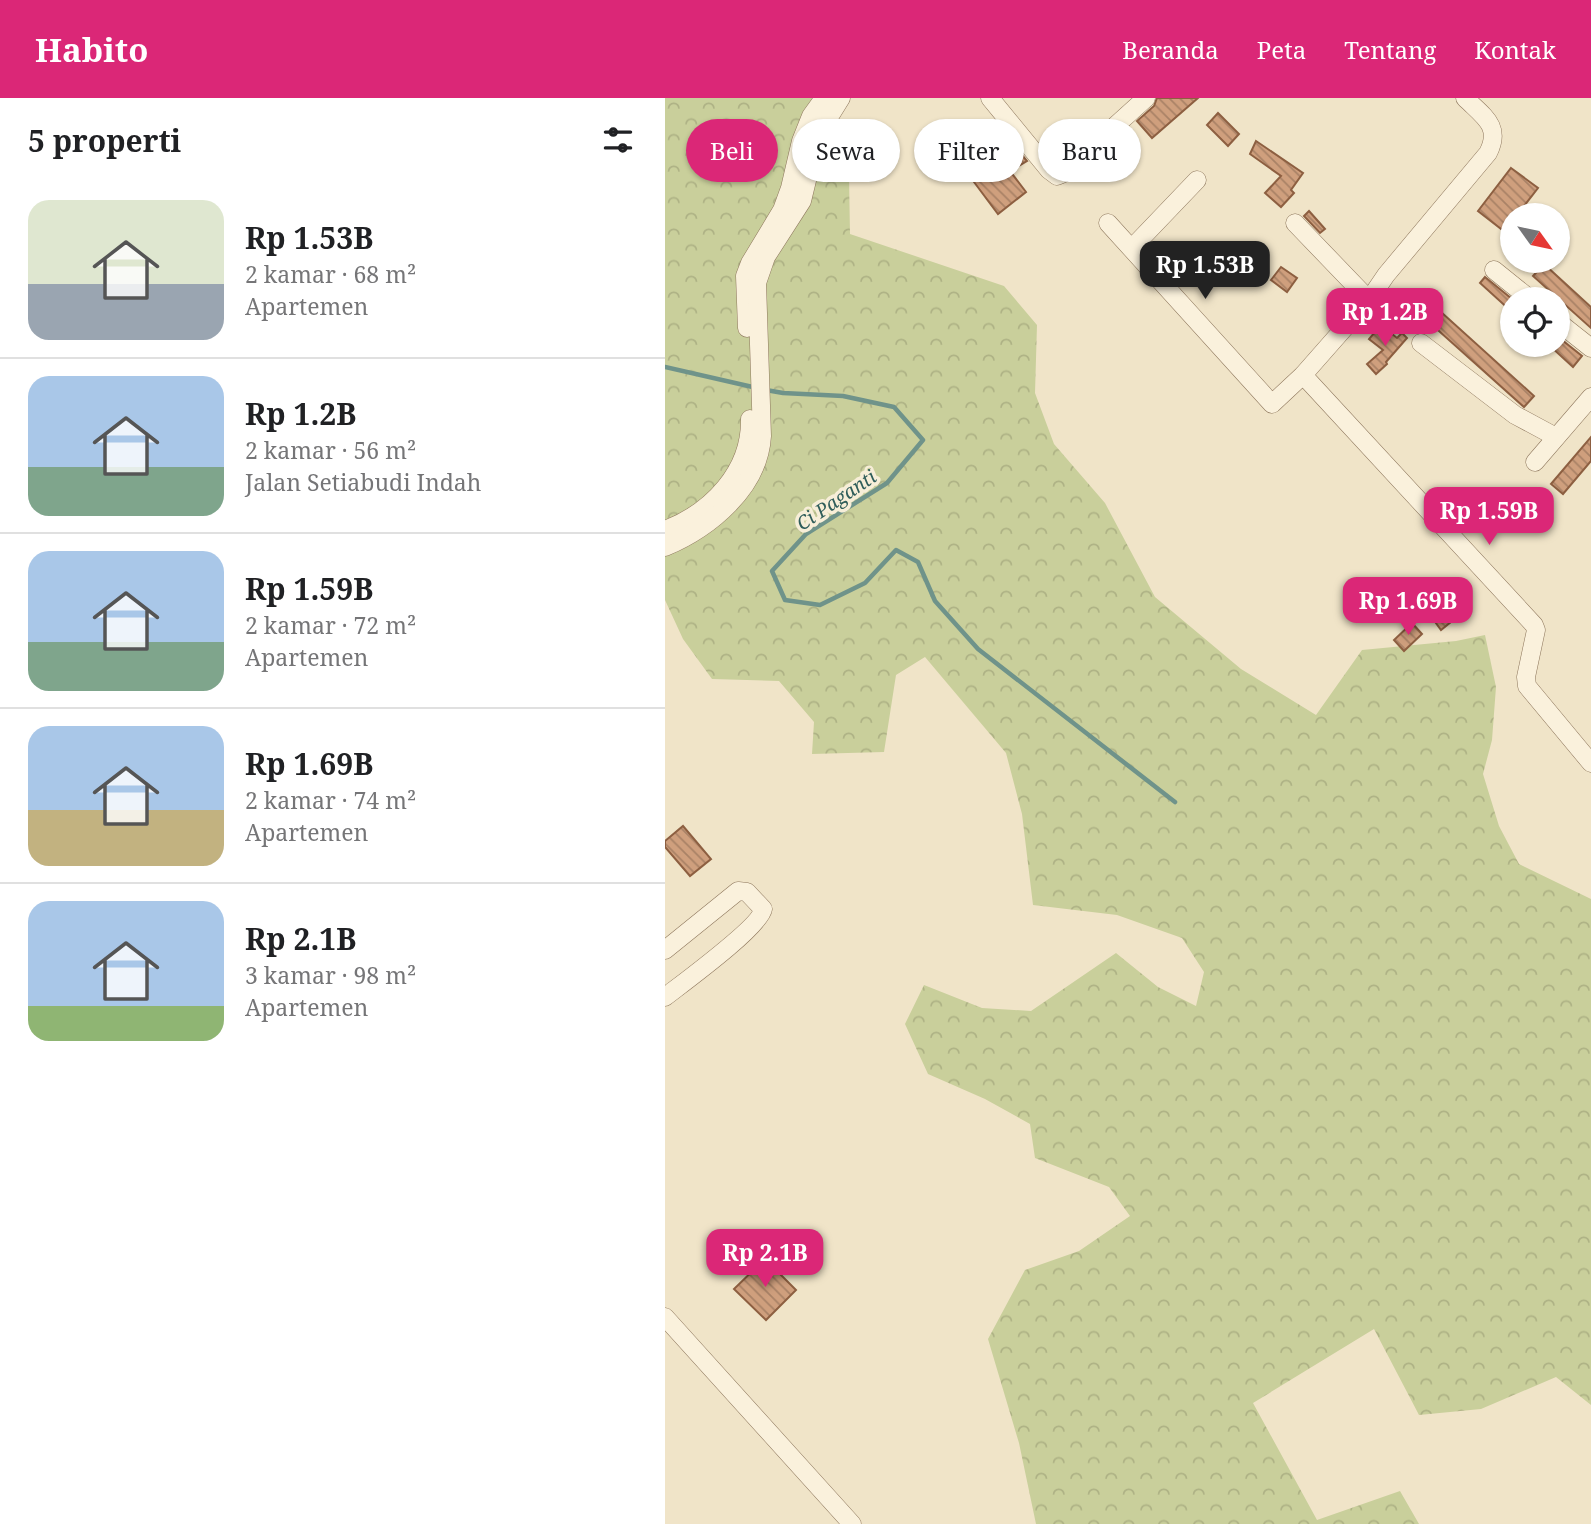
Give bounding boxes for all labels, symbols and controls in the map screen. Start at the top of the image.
text: Habito [35,27,149,72]
text: Beranda [1122,33,1219,66]
text: Peta [1257,33,1306,66]
text: Tentang [1344,33,1436,66]
text: Kontak [1474,33,1556,66]
chip: Beli [686,119,778,182]
chip: Sewa [792,119,900,182]
chip: Filter [914,119,1024,182]
chip: Baru [1038,119,1141,182]
text: 5 properti [28,120,181,161]
icon: filters [599,121,637,159]
north arrow [1500,203,1570,273]
map controls [1500,203,1570,357]
text: Rp 1.53B [245,217,373,258]
icon: home [84,228,168,312]
pin: Rp 1.53B [1133,242,1277,301]
text: Rp 1.53B [1156,248,1254,280]
text: 2 kamar · 68 m² [245,258,416,290]
button: locate [1500,287,1570,357]
pin: Rp 1.2B [1320,288,1450,348]
text: Apartemen [245,290,368,322]
text: Rp 1.2B [1342,295,1428,327]
text: Rp 1.2B [245,393,356,434]
icon: home [84,404,168,488]
text: 2 kamar · 56 m² [245,434,416,466]
water label: Ci Paganti [791,464,881,536]
text: Jalan Setiabudi Indah [245,466,481,498]
pin: Rp 1.59B [1417,488,1561,547]
text: Rp 1.59B [1440,494,1538,526]
text: Rp 1.59B [245,568,373,609]
pin: Rp 1.69B [1336,578,1480,637]
icon: home [84,579,168,663]
text: Rp 1.69B [1359,584,1457,616]
text: 2 kamar · 72 m² [245,609,416,641]
text: Apartemen [245,641,368,673]
text: Rp 1.69B [245,743,373,784]
icon: home [84,754,168,838]
text: 2 kamar · 74 m² [245,784,416,816]
text: Apartemen [245,816,368,848]
text: Rp 2.1B [245,918,356,959]
icon: home [84,929,168,1013]
text: 3 kamar · 98 m² [245,959,416,991]
text: Apartemen [245,991,368,1023]
pin: Rp 2.1B [700,1230,830,1289]
text: Rp 2.1B [722,1236,808,1268]

